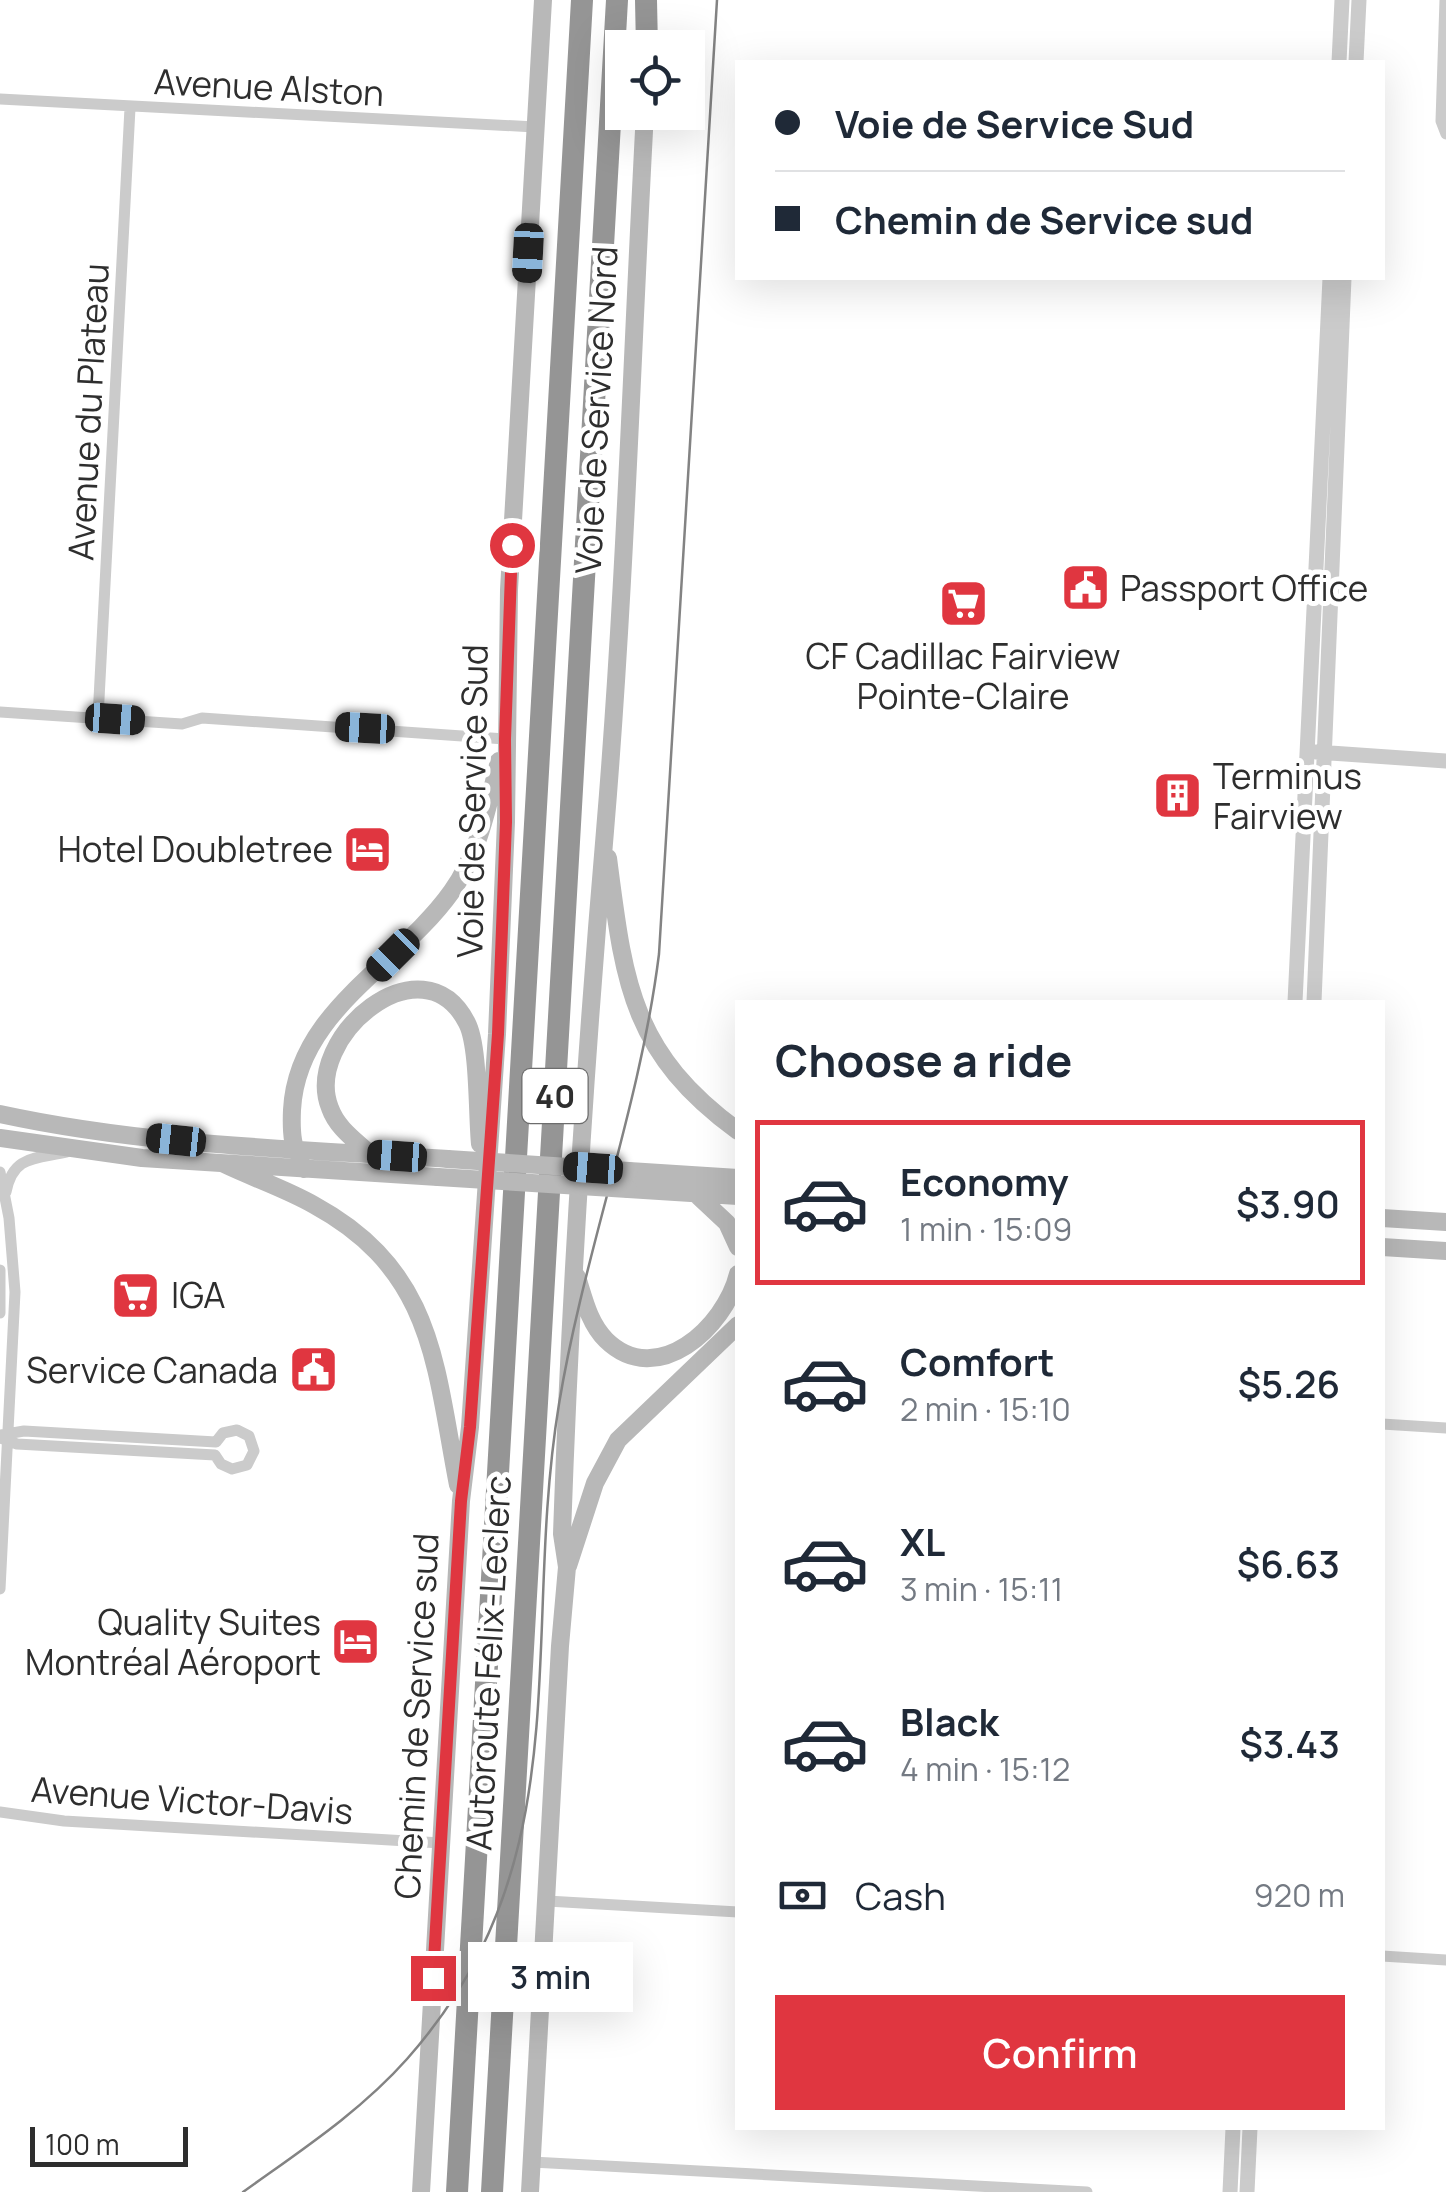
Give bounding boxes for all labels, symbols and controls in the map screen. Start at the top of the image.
map controls [605,30,705,130]
button: locate [605,30,705,130]
street label: Avenue Alston [153,57,385,117]
text: Voie de Service Sud [835,97,1194,149]
text: Chemin de Service sud [835,193,1254,245]
car [511,222,545,284]
street label: Voie de Service Nord [563,245,629,575]
street label: Avenue du Plateau [56,262,120,562]
route start [490,523,535,568]
public building icon: Passport Office [1059,562,1111,614]
place label: Passport Office [1120,564,1368,612]
supermarket icon: CF Cadillac Fairview Pointe-Claire [937,578,989,630]
place label: CF Cadillac Fairview Pointe-Claire [806,632,1121,720]
street label: Voie de Service Sud [445,644,499,958]
car [84,702,146,736]
car [334,711,396,745]
place label: Terminus Fairview [1213,752,1362,840]
building icon: Terminus Fairview [1152,770,1204,822]
hotel icon: Hotel Doubletree [342,823,394,875]
place label: Hotel Doubletree [58,825,333,873]
car [361,923,425,987]
text: Choose a ride [775,1029,1072,1091]
road number: 40 [522,1069,588,1123]
car [145,1122,207,1158]
car [366,1139,428,1173]
car [562,1151,624,1185]
text: Economy [900,1155,1069,1207]
icon: car [780,1158,870,1248]
text: $3.90 [1236,1177,1340,1229]
text: 1 min · 15:09 [900,1207,1072,1251]
supermarket icon: IGA [110,1269,162,1321]
place label: IGA [171,1271,225,1319]
text: Comfort [900,1335,1054,1387]
icon: car [780,1338,870,1428]
public building icon: Service Canada [287,1344,339,1396]
place label: Service Canada [26,1346,278,1394]
text: $5.26 [1238,1357,1340,1409]
text: 2 min · 15:10 [900,1387,1071,1431]
street label: Autoroute Félix-Leclerc [454,1474,522,1852]
text: XL [900,1515,945,1567]
icon: car [780,1518,870,1608]
street label: Chemin de Service sud [382,1532,450,1900]
text: $6.63 [1237,1537,1340,1589]
text: 3 min · 15:11 [900,1567,1063,1611]
place label: Quality Suites Montréal Aéroport [25,1598,321,1686]
hotel icon: Quality Suites Montréal Aéroport [330,1616,382,1668]
text: Black [900,1695,999,1747]
icon: car [780,1698,870,1788]
text: $3.43 [1239,1717,1340,1769]
text: 4 min · 15:12 [900,1747,1070,1791]
street label: Avenue Victor-Davis [29,1765,355,1835]
icon: cash [775,1868,830,1923]
text: Cash [855,1869,946,1921]
text: 920 m [1254,1873,1345,1917]
callout: 3 min [468,1943,633,2013]
text: 3 min [510,1955,591,1999]
route end [411,1956,456,2001]
button: Confirm [775,1995,1345,2110]
scale bar [30,2122,188,2166]
text: 100 m [45,2125,119,2163]

